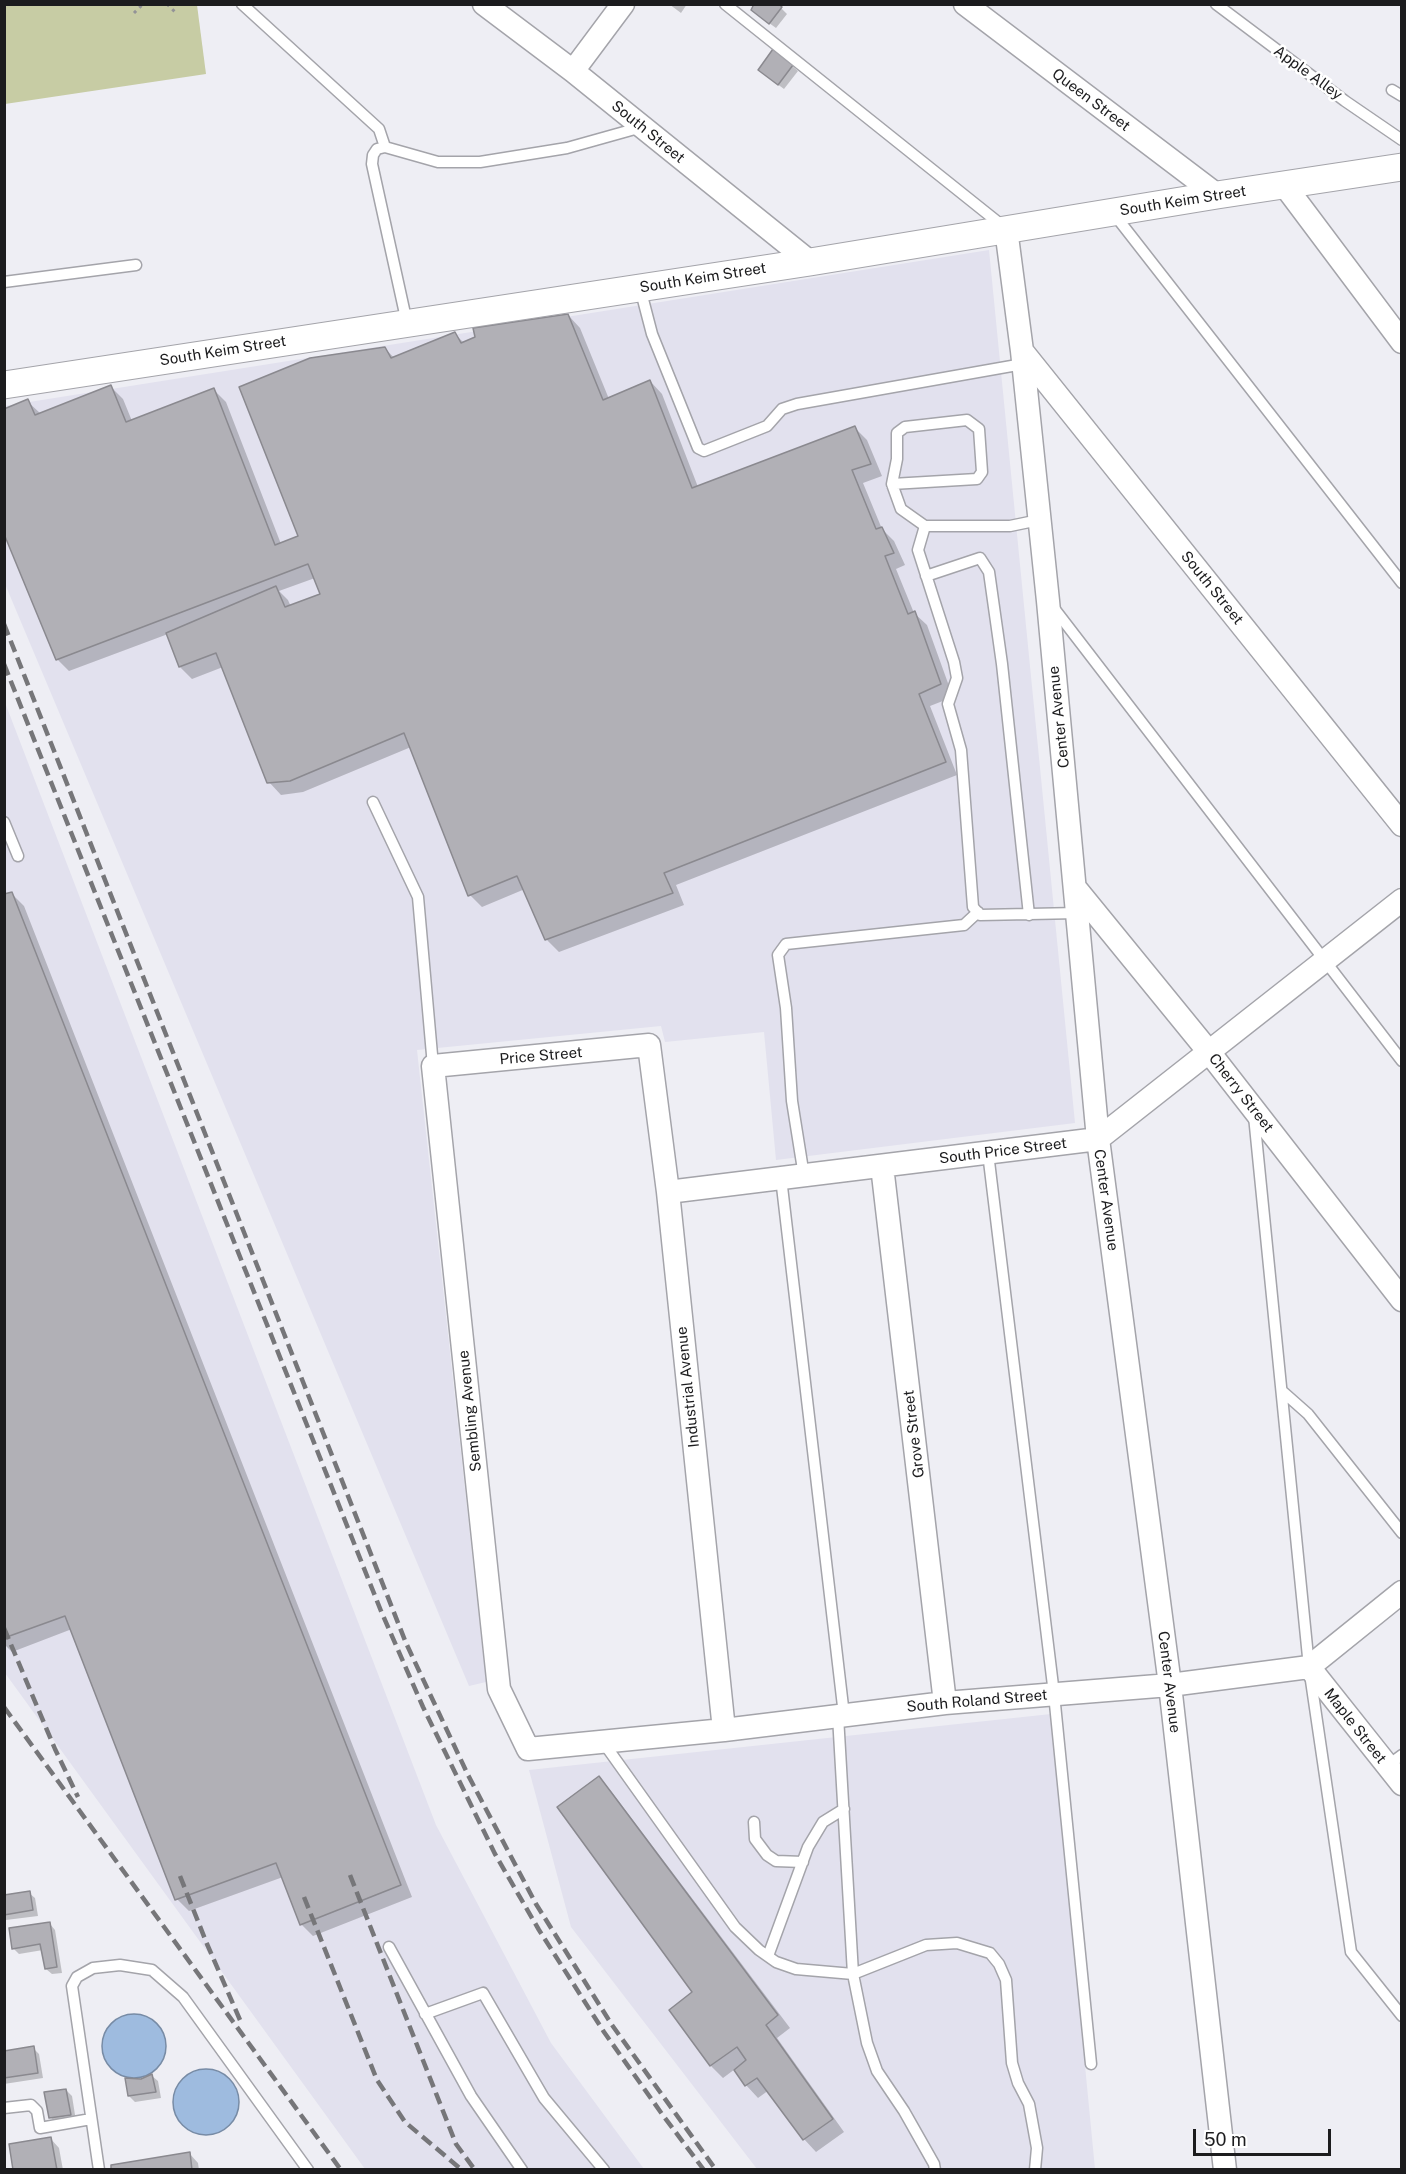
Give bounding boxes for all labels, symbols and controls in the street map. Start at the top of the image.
street label: Apple Alley [1270,42,1346,104]
street label: Queen Street [1048,65,1134,135]
street label: South Street [608,97,688,167]
street label: South Keim Street [1118,182,1248,220]
street label: South Keim Street [638,259,768,297]
street label: South Keim Street [158,332,288,370]
street label: South Street [1177,548,1247,628]
street label: Center Avenue [1045,665,1073,769]
street label: Price Street [499,1043,583,1069]
street label: Cherry Street [1205,1050,1277,1136]
street label: South Price Street [938,1134,1068,1168]
street label: Center Avenue [1090,1148,1122,1252]
street label: Industrial Avenue [673,1326,703,1448]
street label: Sembling Avenue [455,1349,485,1473]
street label: Grove Street [900,1389,928,1479]
street label: Center Avenue [1154,1630,1184,1734]
street label: Maple Street [1320,1685,1390,1767]
street label: South Roland Street [906,1686,1048,1716]
scale bar [1196,2117,1334,2155]
text: 50 m [1204,2129,1247,2150]

